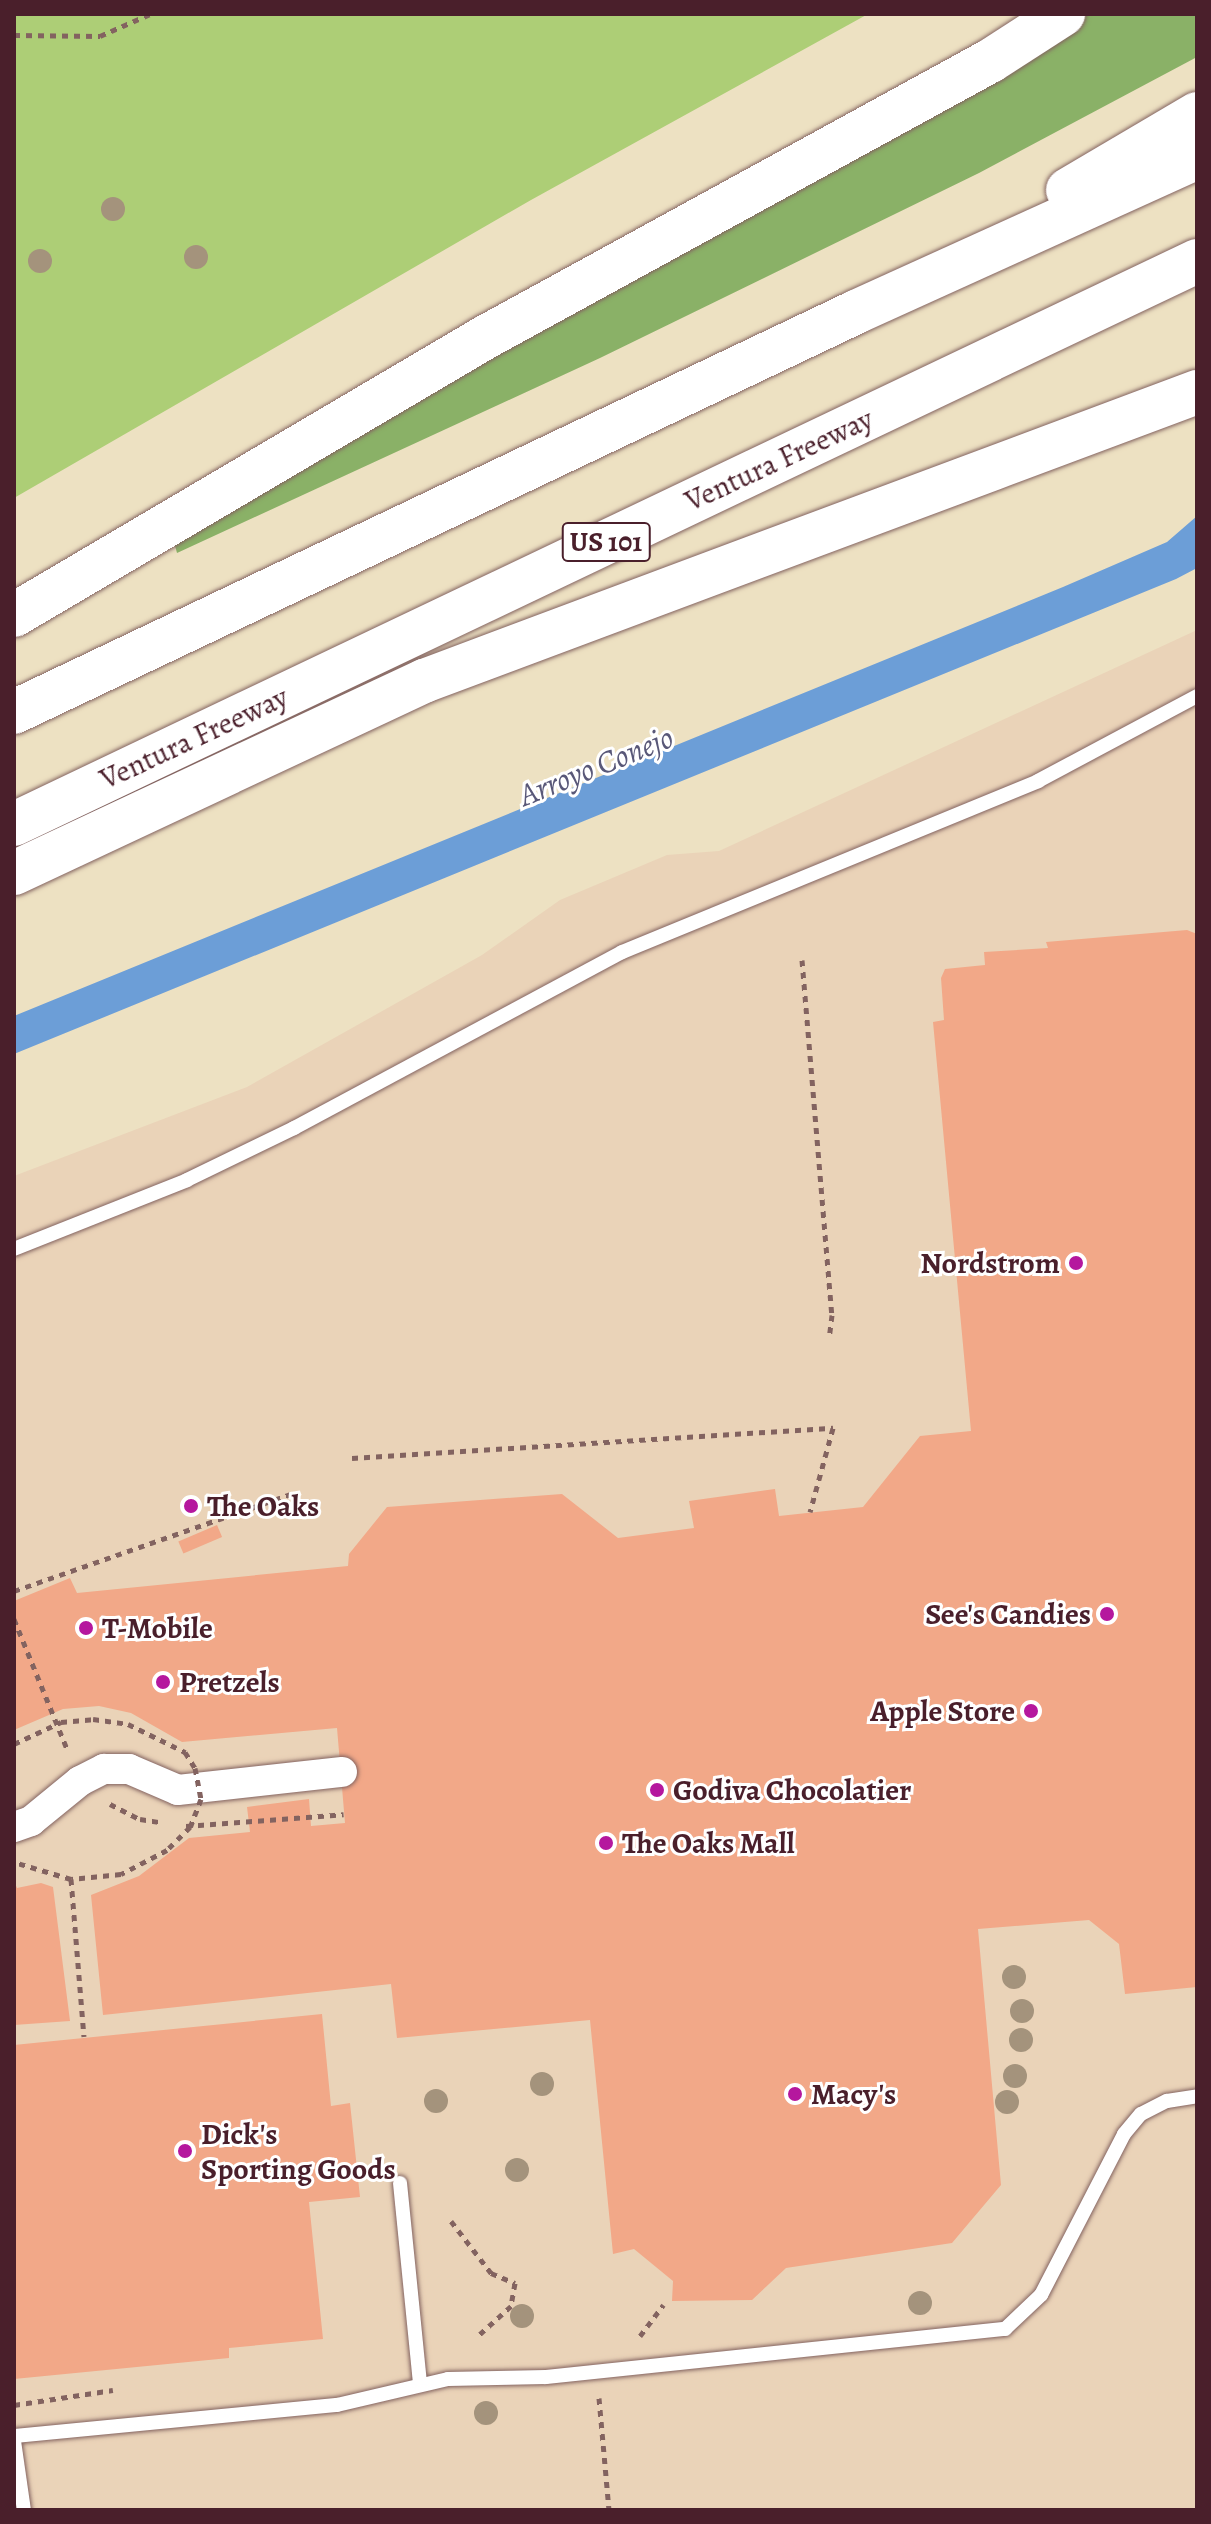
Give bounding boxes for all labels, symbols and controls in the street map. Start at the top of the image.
street label: Ventura Freeway [679,401,879,519]
road number: US 101 [560,518,652,566]
street label: Ventura Freeway [94,679,294,797]
water label: Arroyo Conejo [513,718,679,814]
place label: Nordstrom [920,1245,1060,1281]
marker: Nordstrom [1067,1254,1085,1272]
place label: The Oaks [207,1488,319,1524]
marker: The Oaks [182,1497,200,1515]
place label: See's Candies [925,1596,1091,1632]
marker: See's Candies [1098,1605,1116,1623]
place label: T-Mobile [102,1610,213,1646]
marker: T-Mobile [77,1619,95,1637]
place label: Pretzels [179,1664,280,1700]
marker: Pretzels [154,1673,172,1691]
place label: Apple Store [870,1693,1015,1729]
marker: Apple Store [1022,1702,1040,1720]
place label: Godiva Chocolatier [673,1772,911,1808]
marker: Godiva Chocolatier [648,1781,666,1799]
place label: The Oaks Mall [622,1825,795,1861]
marker: The Oaks Mall [597,1834,615,1852]
place label: Macy's [811,2076,896,2112]
marker: Macy's [786,2085,804,2103]
place label: Dick's Sporting Goods [201,2116,396,2186]
marker: Dick's Sporting Goods [176,2142,194,2160]

